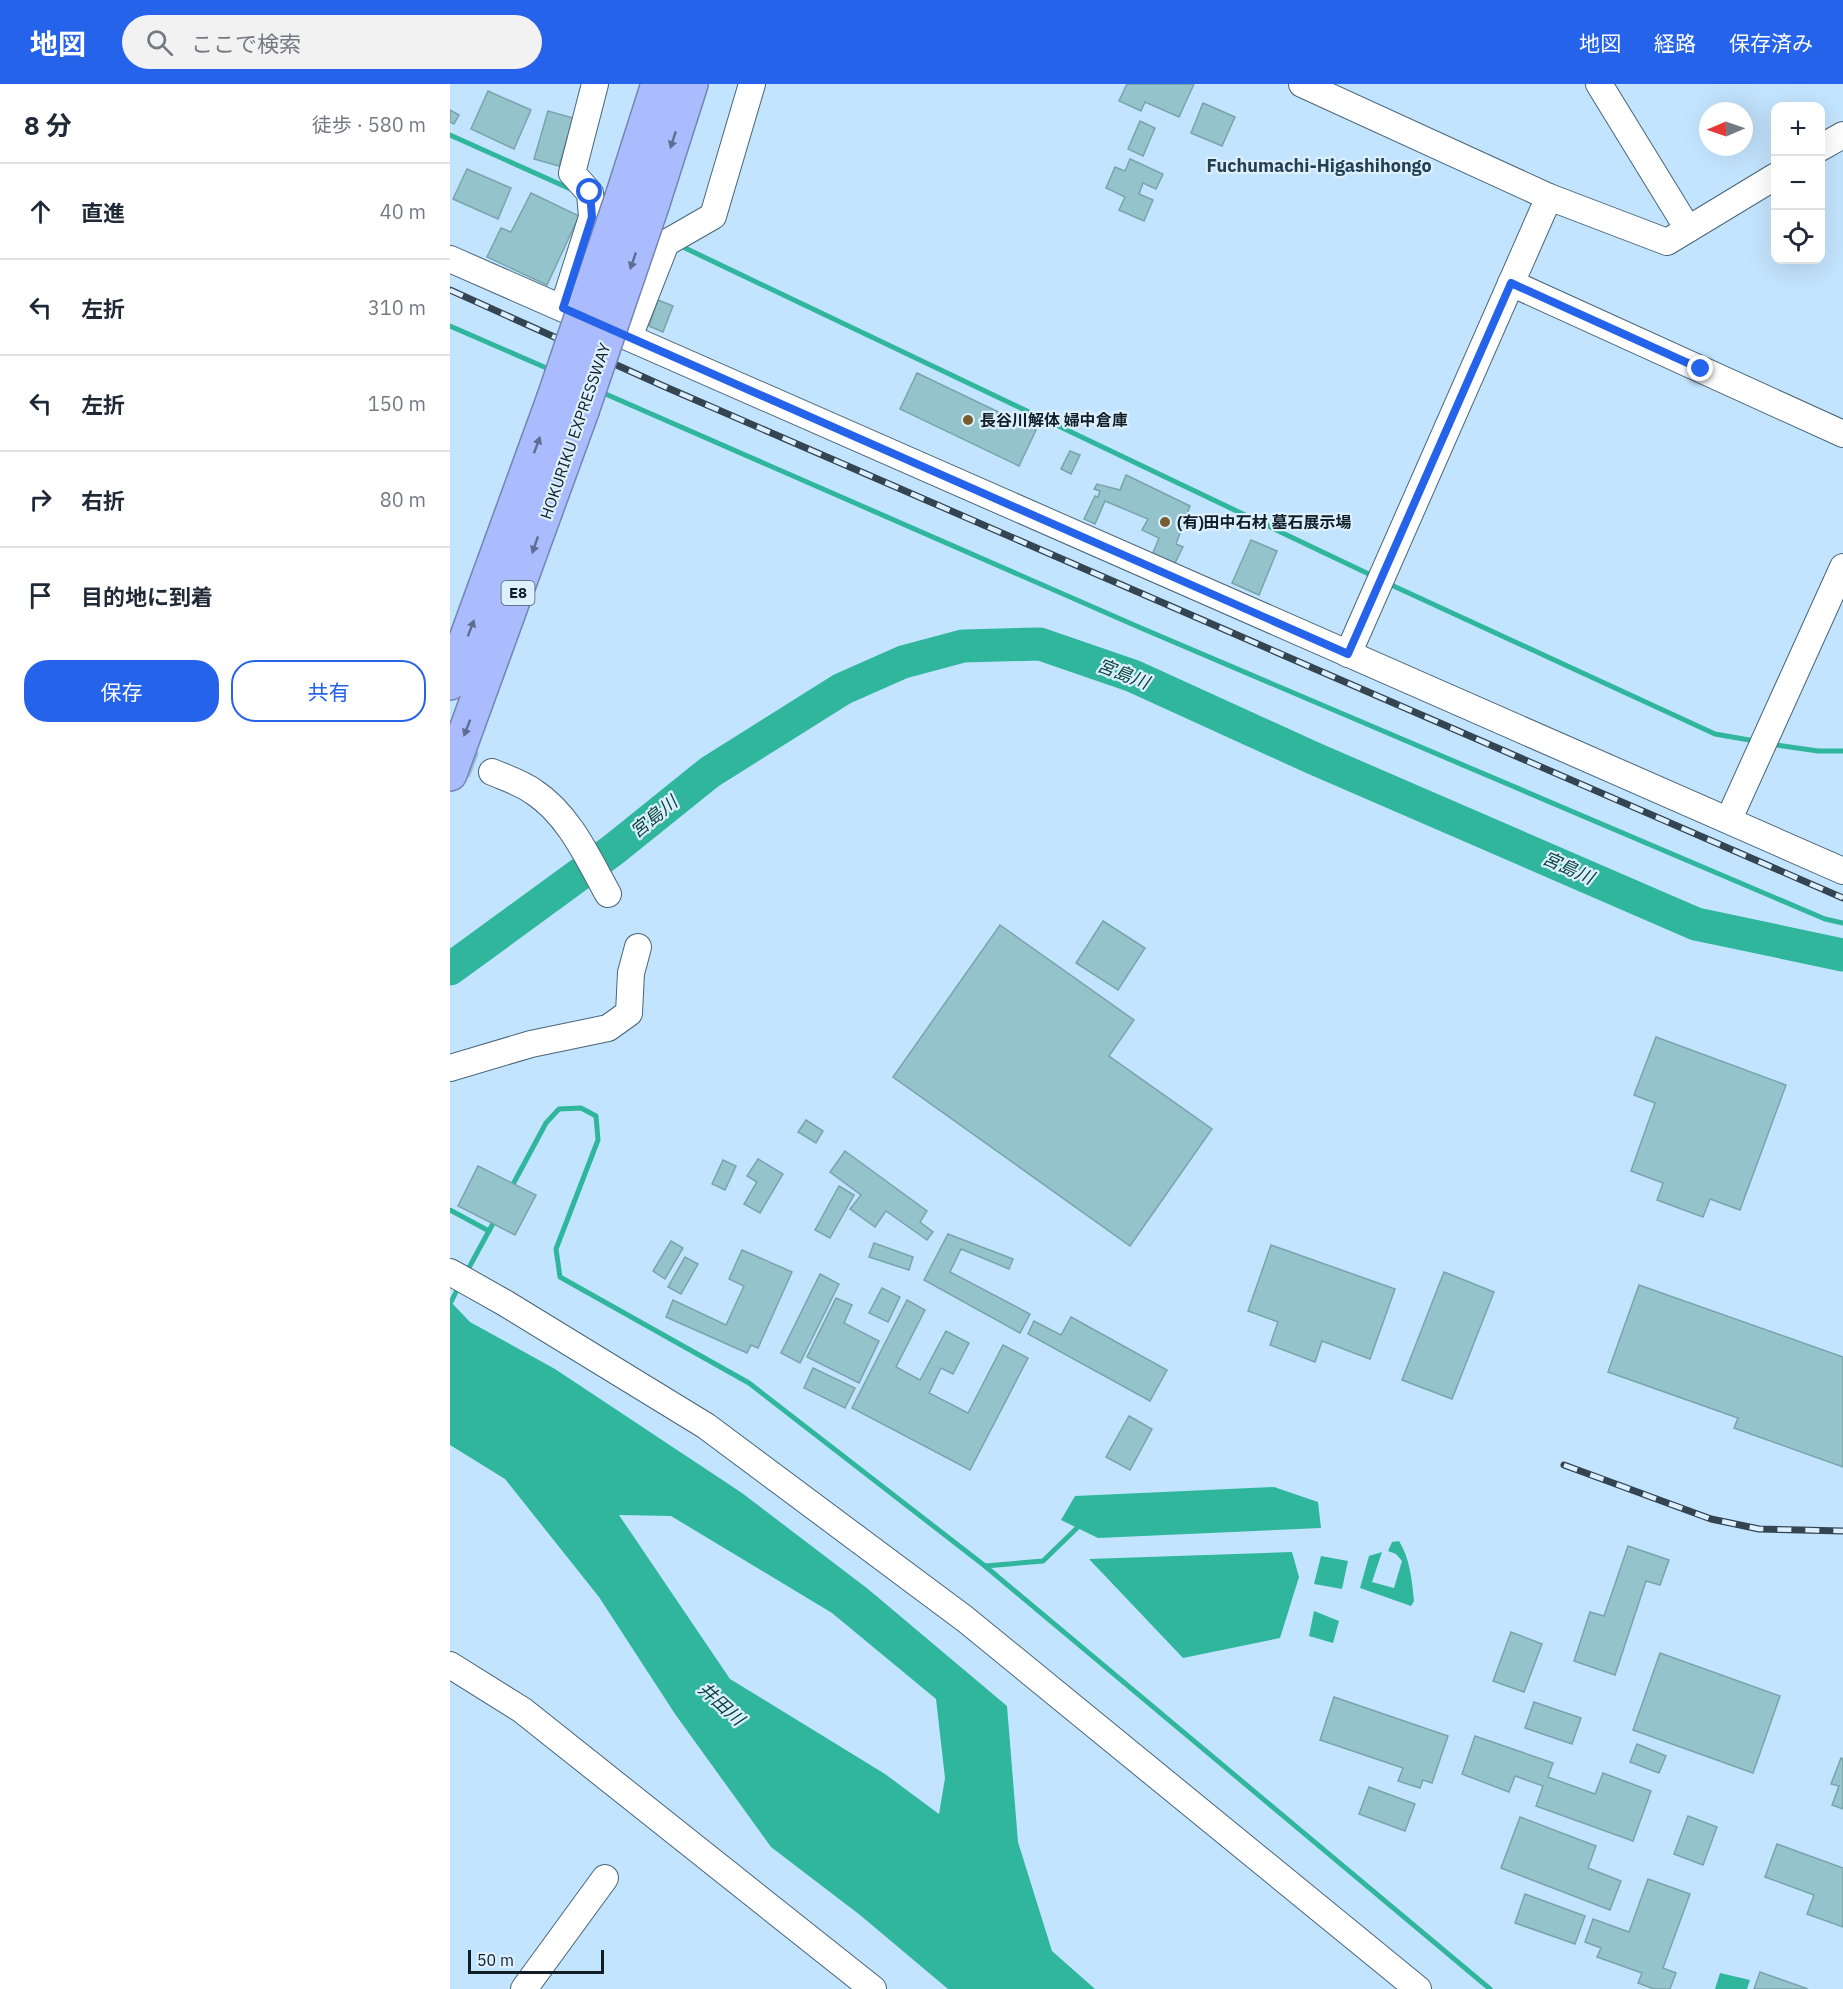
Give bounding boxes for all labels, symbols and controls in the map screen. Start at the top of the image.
search box [122,15,542,69]
text: 地図 [30,25,86,62]
icon: search [143,26,176,59]
text: ここで検索 [191,29,301,58]
text: 地図 [1579,29,1621,57]
text: 経路 [1654,29,1696,57]
text: 保存済み [1729,29,1813,57]
north arrow [1699,102,1753,156]
map controls [1771,102,1825,264]
button: + [1771,102,1825,156]
text: 8 分 [24,108,72,142]
text: 徒歩 · 580 m [312,111,426,138]
one-way arrow [668,131,677,149]
district label: Fuchumachi-Higashihongo [1206,154,1432,177]
button: − [1771,156,1825,210]
route start [576,178,602,204]
icon: ahead [24,195,57,228]
text: 直進 [81,198,125,227]
text: 40 m [380,198,426,225]
button: locate [1771,210,1825,264]
one-way arrow [628,252,637,270]
icon: left [24,291,57,324]
text: 左折 [81,294,125,323]
text: 310 m [368,294,426,321]
street label: HOKURIKU EXPRESSWAY [535,340,615,522]
route end [1687,355,1713,381]
icon: left [24,387,57,420]
text: 左折 [81,390,125,419]
text: 150 m [368,390,426,417]
place label: 長谷川解体 婦中倉庫 [980,410,1128,430]
marker: 長谷川解体 婦中倉庫 [961,413,975,427]
one-way arrow [532,436,542,454]
icon: right [24,483,57,516]
text: 右折 [81,486,125,515]
text: 80 m [380,486,426,513]
place label: (有)田中石材 墓石展示場 [1177,512,1352,532]
marker: (有)田中石材 墓石展示場 [1158,515,1172,529]
one-way arrow [529,536,539,554]
icon: arrive [24,579,57,612]
road number: E8 [502,581,534,605]
text: 目的地に到着 [81,582,213,611]
one-way arrow [466,619,476,637]
water label: 宮島川 [1094,653,1154,695]
button: 保存 [24,660,219,722]
button: 共有 [231,660,426,722]
one-way arrow [462,719,472,737]
water label: 宮島川 [625,789,683,843]
water label: 宮島川 [1539,846,1599,890]
water label: 井田川 [694,1677,751,1732]
scale bar [468,1947,604,1974]
text: 50 m [477,1950,514,1970]

